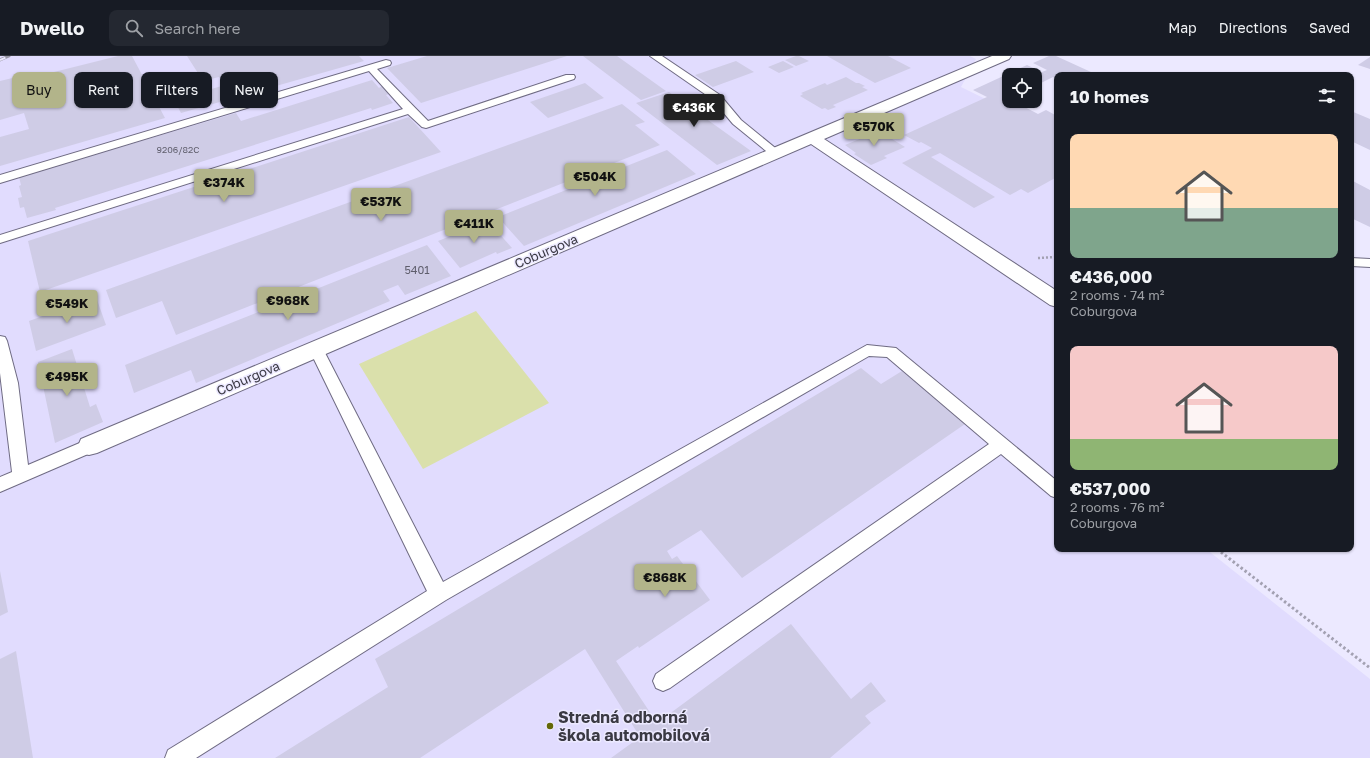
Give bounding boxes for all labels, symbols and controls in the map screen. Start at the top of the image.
search box [109,10,389,46]
text: Dwello [20,16,85,39]
icon: search [123,17,145,39]
text: Search here [155,19,240,37]
text: Map [1168,19,1197,36]
text: Directions [1219,19,1287,36]
text: Saved [1309,19,1350,36]
map controls [1002,68,1042,108]
button: locate [1002,68,1042,108]
chip: Buy [12,72,66,108]
chip: Rent [74,72,133,108]
chip: Filters [141,72,212,108]
chip: New [220,72,278,108]
icon: filters [1316,85,1338,107]
text: 10 homes [1070,86,1149,107]
pin: €436K [666,94,722,128]
text: €436K [673,99,715,115]
pin: €570K [846,113,902,147]
text: €570K [853,118,895,134]
house number: 9206/82C [157,144,199,155]
icon: home [1168,160,1240,232]
pin: €504K [567,163,623,197]
text: €504K [573,168,617,184]
pin: €374K [196,169,252,203]
text: €374K [203,174,245,190]
pin: €537K [353,188,409,222]
text: €537K [360,193,402,209]
pin: €411K [446,210,502,244]
text: €411K [454,215,494,231]
street label: Coburgova [512,231,580,271]
house number: 5401 [404,263,430,276]
text: €436,000 [1070,266,1152,287]
pin: €968K [260,287,316,321]
text: 2 rooms · 74 m² [1070,287,1164,303]
pin: €549K [39,290,95,324]
text: €968K [266,292,310,308]
text: €549K [46,295,88,311]
text: Coburgova [1070,303,1137,319]
street label: Coburgova [214,358,282,398]
pin: €495K [39,363,95,397]
text: €495K [46,368,88,384]
icon: home [1168,372,1240,444]
text: €537,000 [1070,478,1151,499]
text: 2 rooms · 76 m² [1070,499,1164,515]
text: Coburgova [1070,515,1137,531]
pin: €868K [637,564,693,598]
text: €868K [643,569,687,585]
place label: Stredná odborná škola automobilová [558,707,710,745]
marker: Stredná odborná škola automobilová [545,721,555,731]

